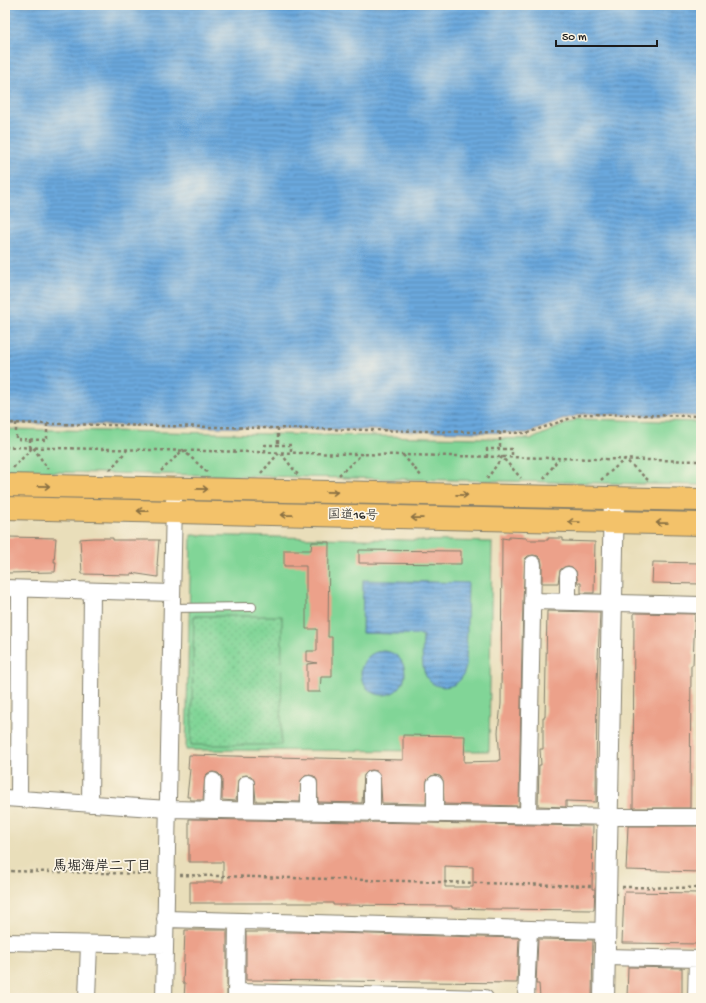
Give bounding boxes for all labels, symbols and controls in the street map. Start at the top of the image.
scale bar [556,22,657,48]
text: 50 m [562,31,587,45]
one-way arrow [37,482,50,490]
one-way arrow [195,486,208,493]
one-way arrow [325,488,338,496]
one-way arrow [455,491,468,499]
one-way arrow [137,507,150,515]
street label: 国道16号 [327,507,379,524]
one-way arrow [281,511,294,518]
one-way arrow [411,514,424,522]
one-way arrow [568,518,581,525]
one-way arrow [656,519,669,527]
district label: 馬堀海岸二丁目 [53,858,151,876]

